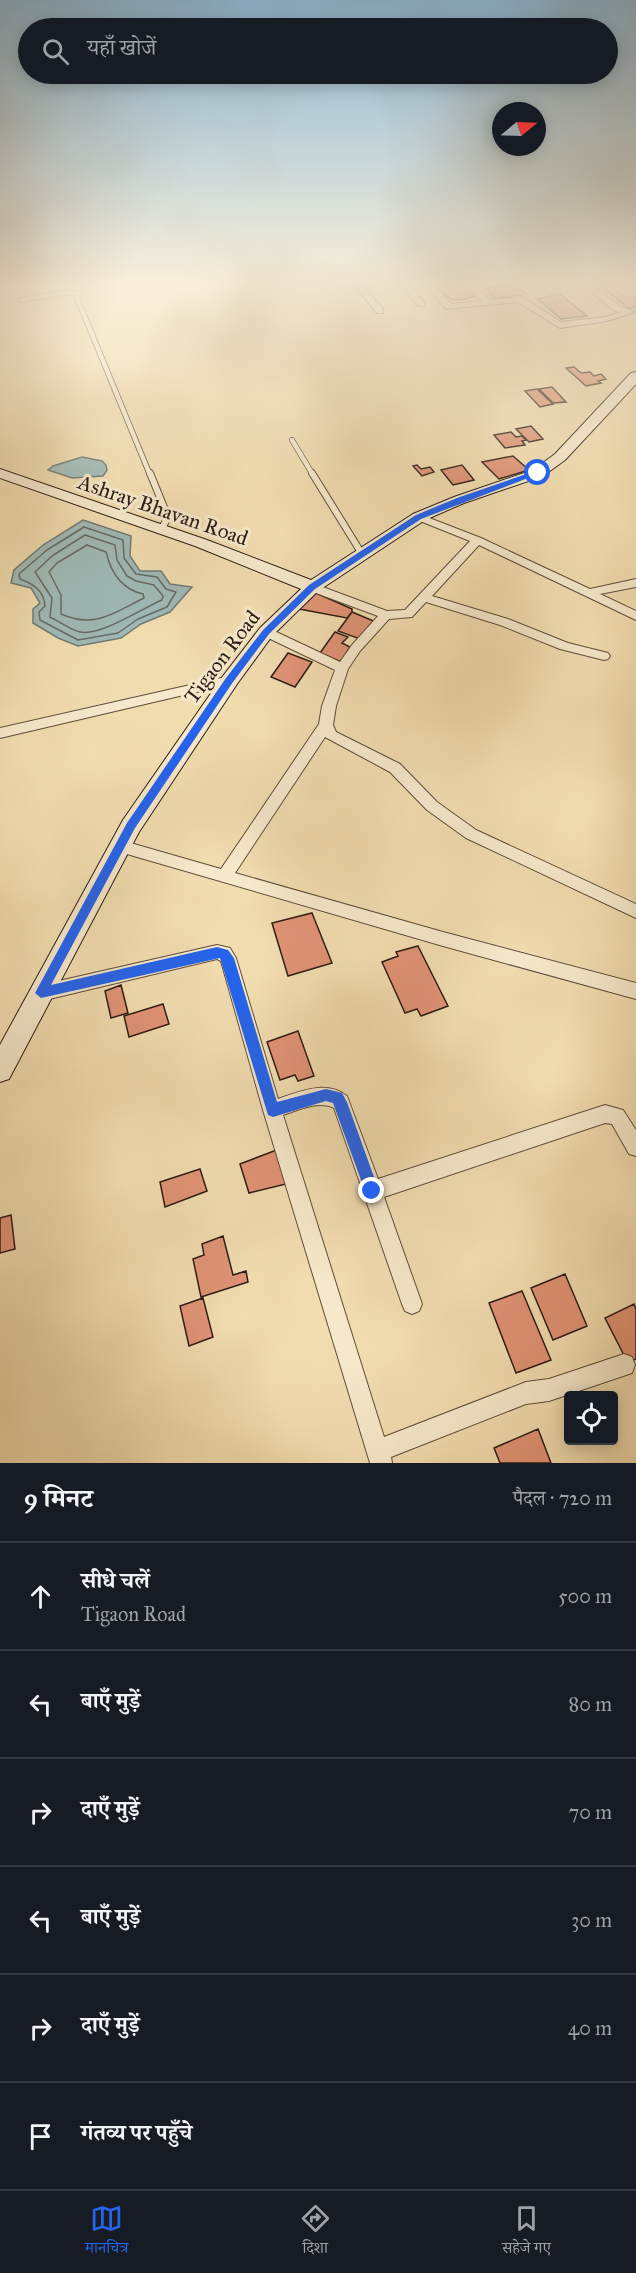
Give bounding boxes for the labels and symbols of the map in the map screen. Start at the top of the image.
north arrow [492,102,546,156]
route start [524,459,550,485]
street label: Ashray Bhavan Road [74,468,252,551]
street label: Tigaon Road [178,605,266,709]
route end [358,1177,384,1203]

